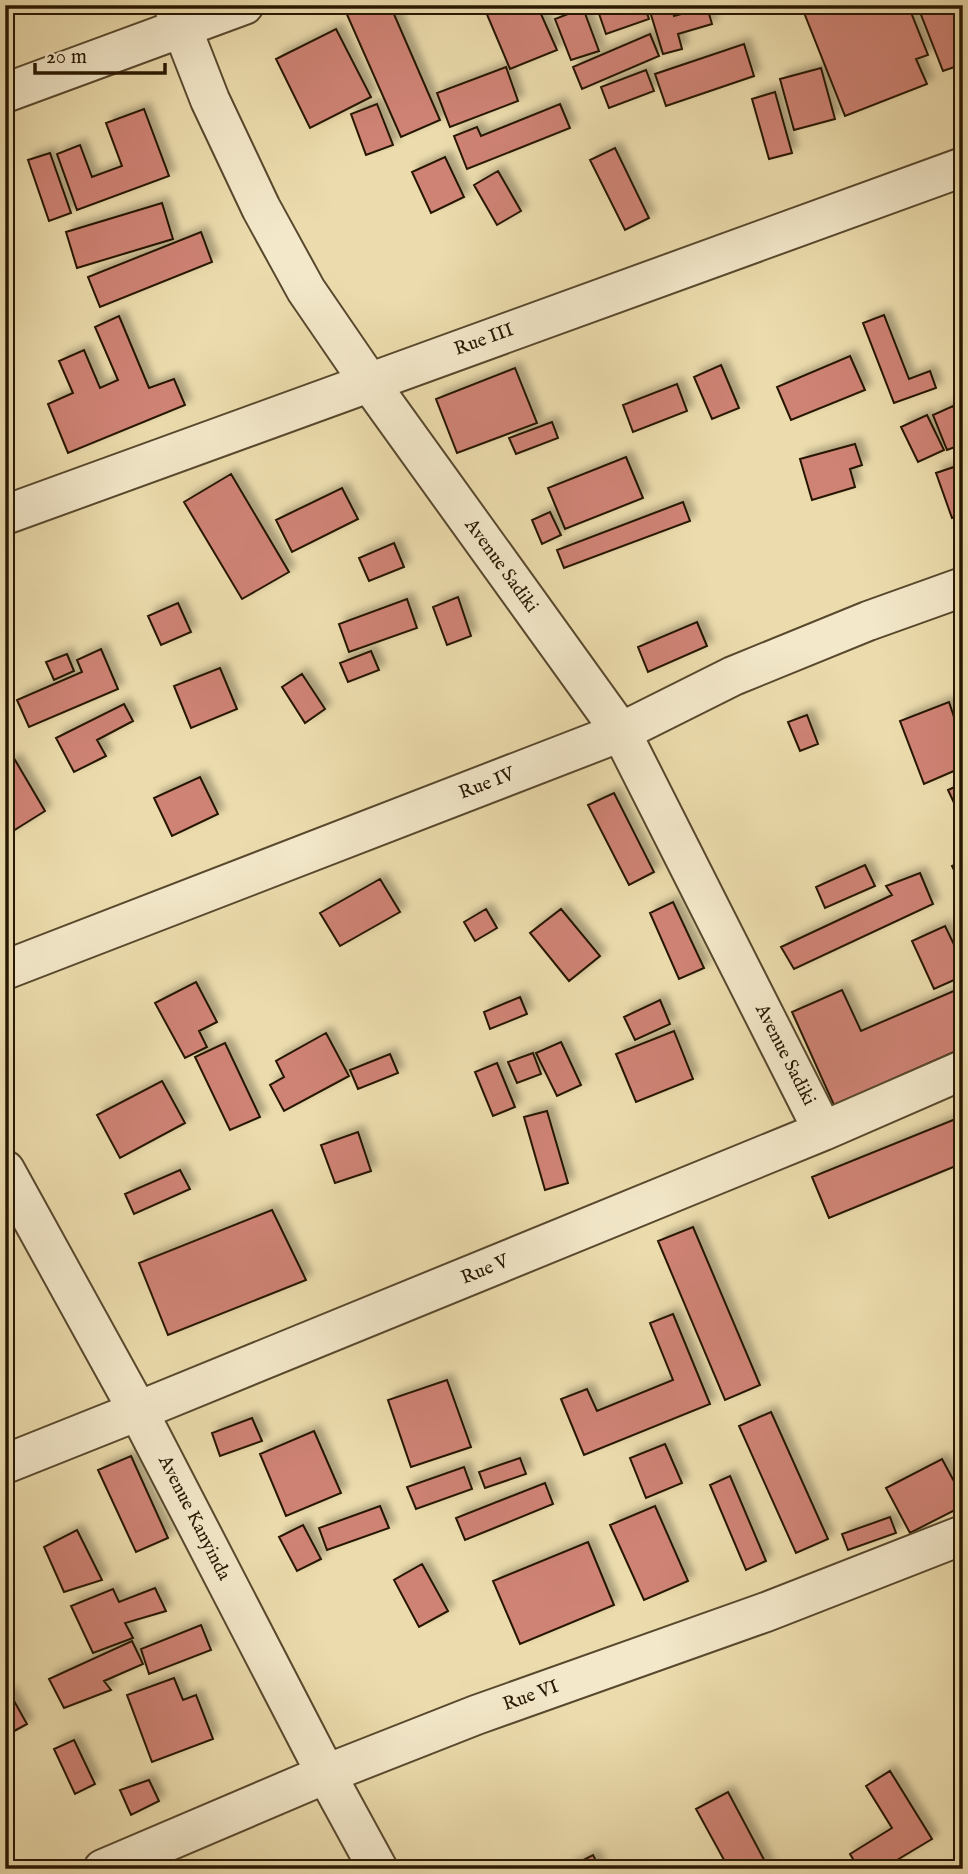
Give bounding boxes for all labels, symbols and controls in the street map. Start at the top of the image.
scale bar [35,32,164,76]
text: 20 m [46,44,87,71]
street label: Rue III [451,318,517,362]
street label: Avenue Sadiki [458,513,543,618]
street label: Rue IV [456,762,519,806]
street label: Avenue Sadiki [749,999,821,1110]
street label: Rue V [458,1249,513,1290]
street label: Avenue Kanyinda [152,1451,236,1585]
street label: Rue VI [500,1675,562,1717]

